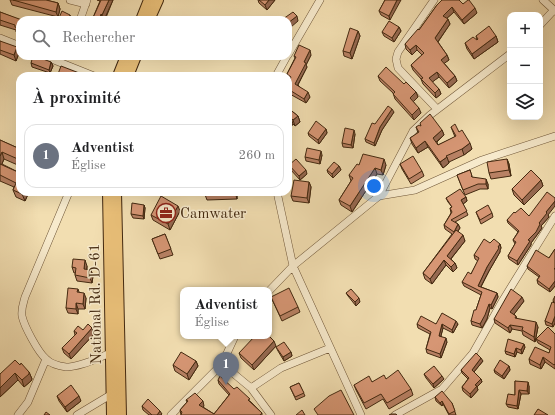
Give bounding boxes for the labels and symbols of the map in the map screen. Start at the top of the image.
your location [364,176,384,196]
office icon: Camwater [155,202,177,224]
place label: Camwater [180,207,246,222]
street label: National Rd. D-61 [88,243,105,365]
pin: 1 [213,352,239,385]

